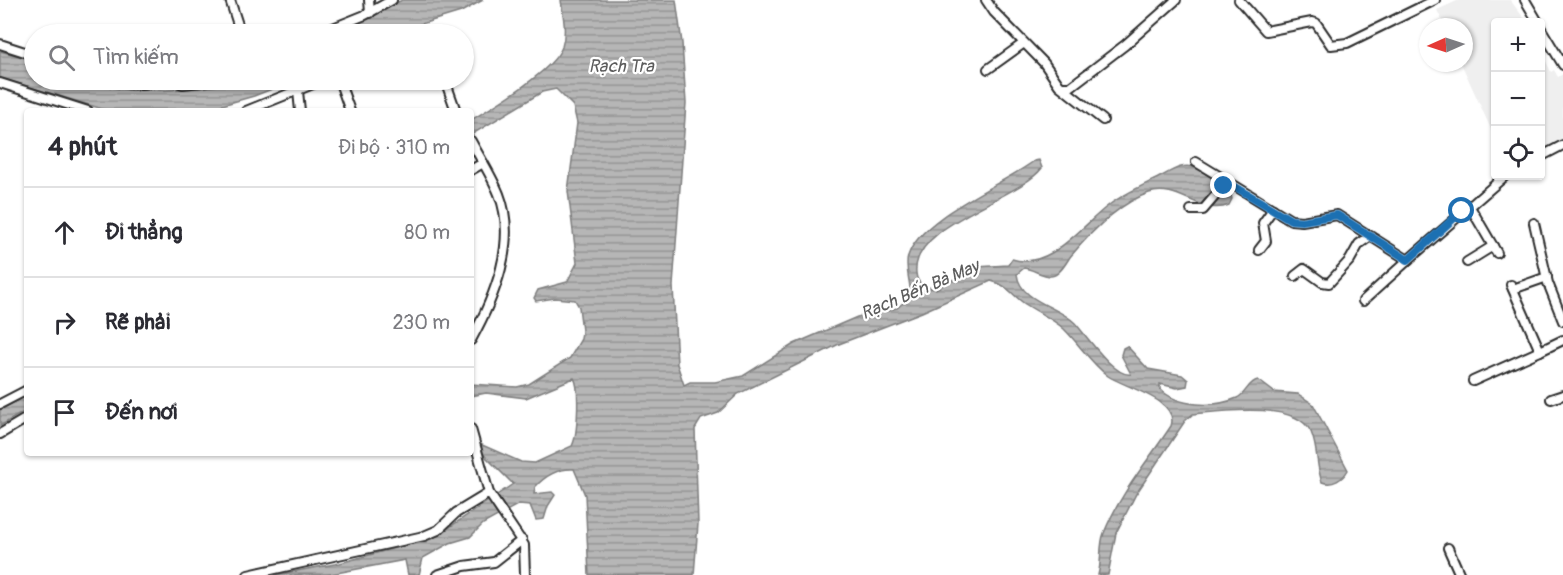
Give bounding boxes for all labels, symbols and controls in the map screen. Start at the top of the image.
north arrow [1419,18,1473,72]
map controls [1491,18,1545,180]
button: + [1491,18,1545,72]
search box [24,24,474,90]
icon: search [45,41,78,74]
text: Tìm kiếm [93,43,179,71]
water label: Rạch Tra [588,55,655,78]
button: − [1491,72,1545,126]
button: locate [1491,126,1545,180]
text: 4 phút [48,131,117,163]
text: Đi bộ · 310 m [338,135,450,160]
route end [1210,172,1236,198]
route start [1448,197,1474,223]
icon: ahead [48,216,81,249]
text: Đi thẳng [105,218,183,246]
text: 80 m [404,220,450,245]
water label: Rạch Bến Bà May [857,254,985,325]
icon: right [48,306,81,339]
text: Rẽ phải [105,308,170,336]
text: 230 m [393,310,450,335]
icon: arrive [48,396,81,429]
text: Đến nơi [105,398,177,426]

